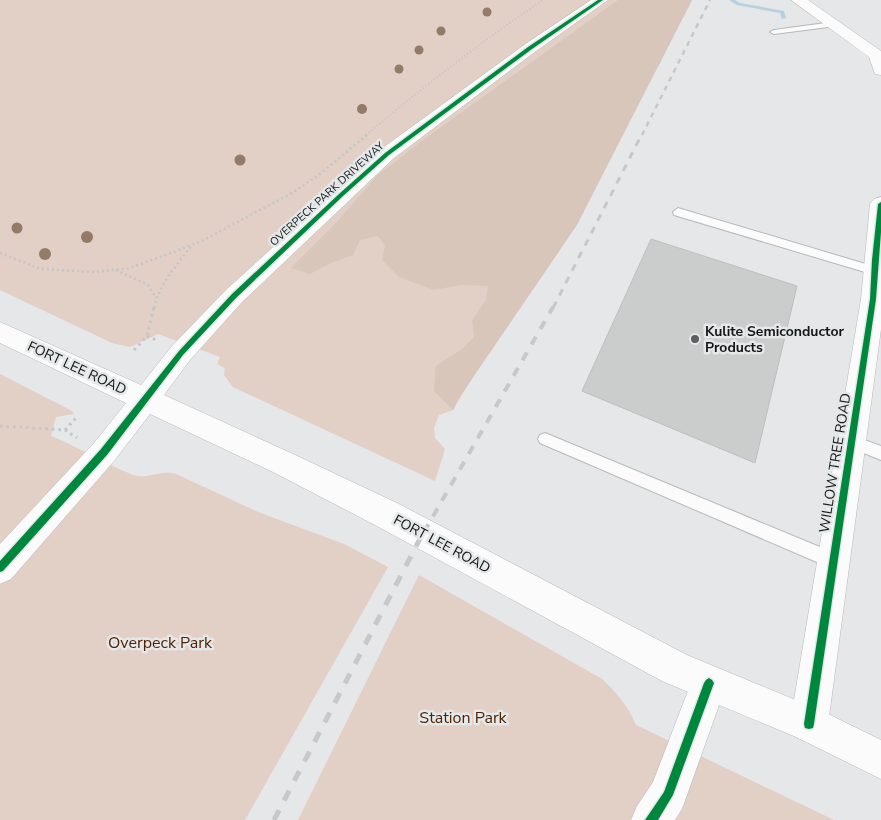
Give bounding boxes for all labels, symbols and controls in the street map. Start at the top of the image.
street label: OVERPECK PARK DRIVEWAY [267,138,388,249]
place label: Kulite Semiconductor Products [705,322,844,357]
marker: Kulite Semiconductor Products [689,333,701,345]
street label: FORT LEE ROAD [24,337,130,399]
street label: WILLOW TREE ROAD [815,392,855,534]
street label: FORT LEE ROAD [390,510,494,578]
park label: Overpeck Park [108,632,213,654]
park label: Station Park [419,707,508,729]

